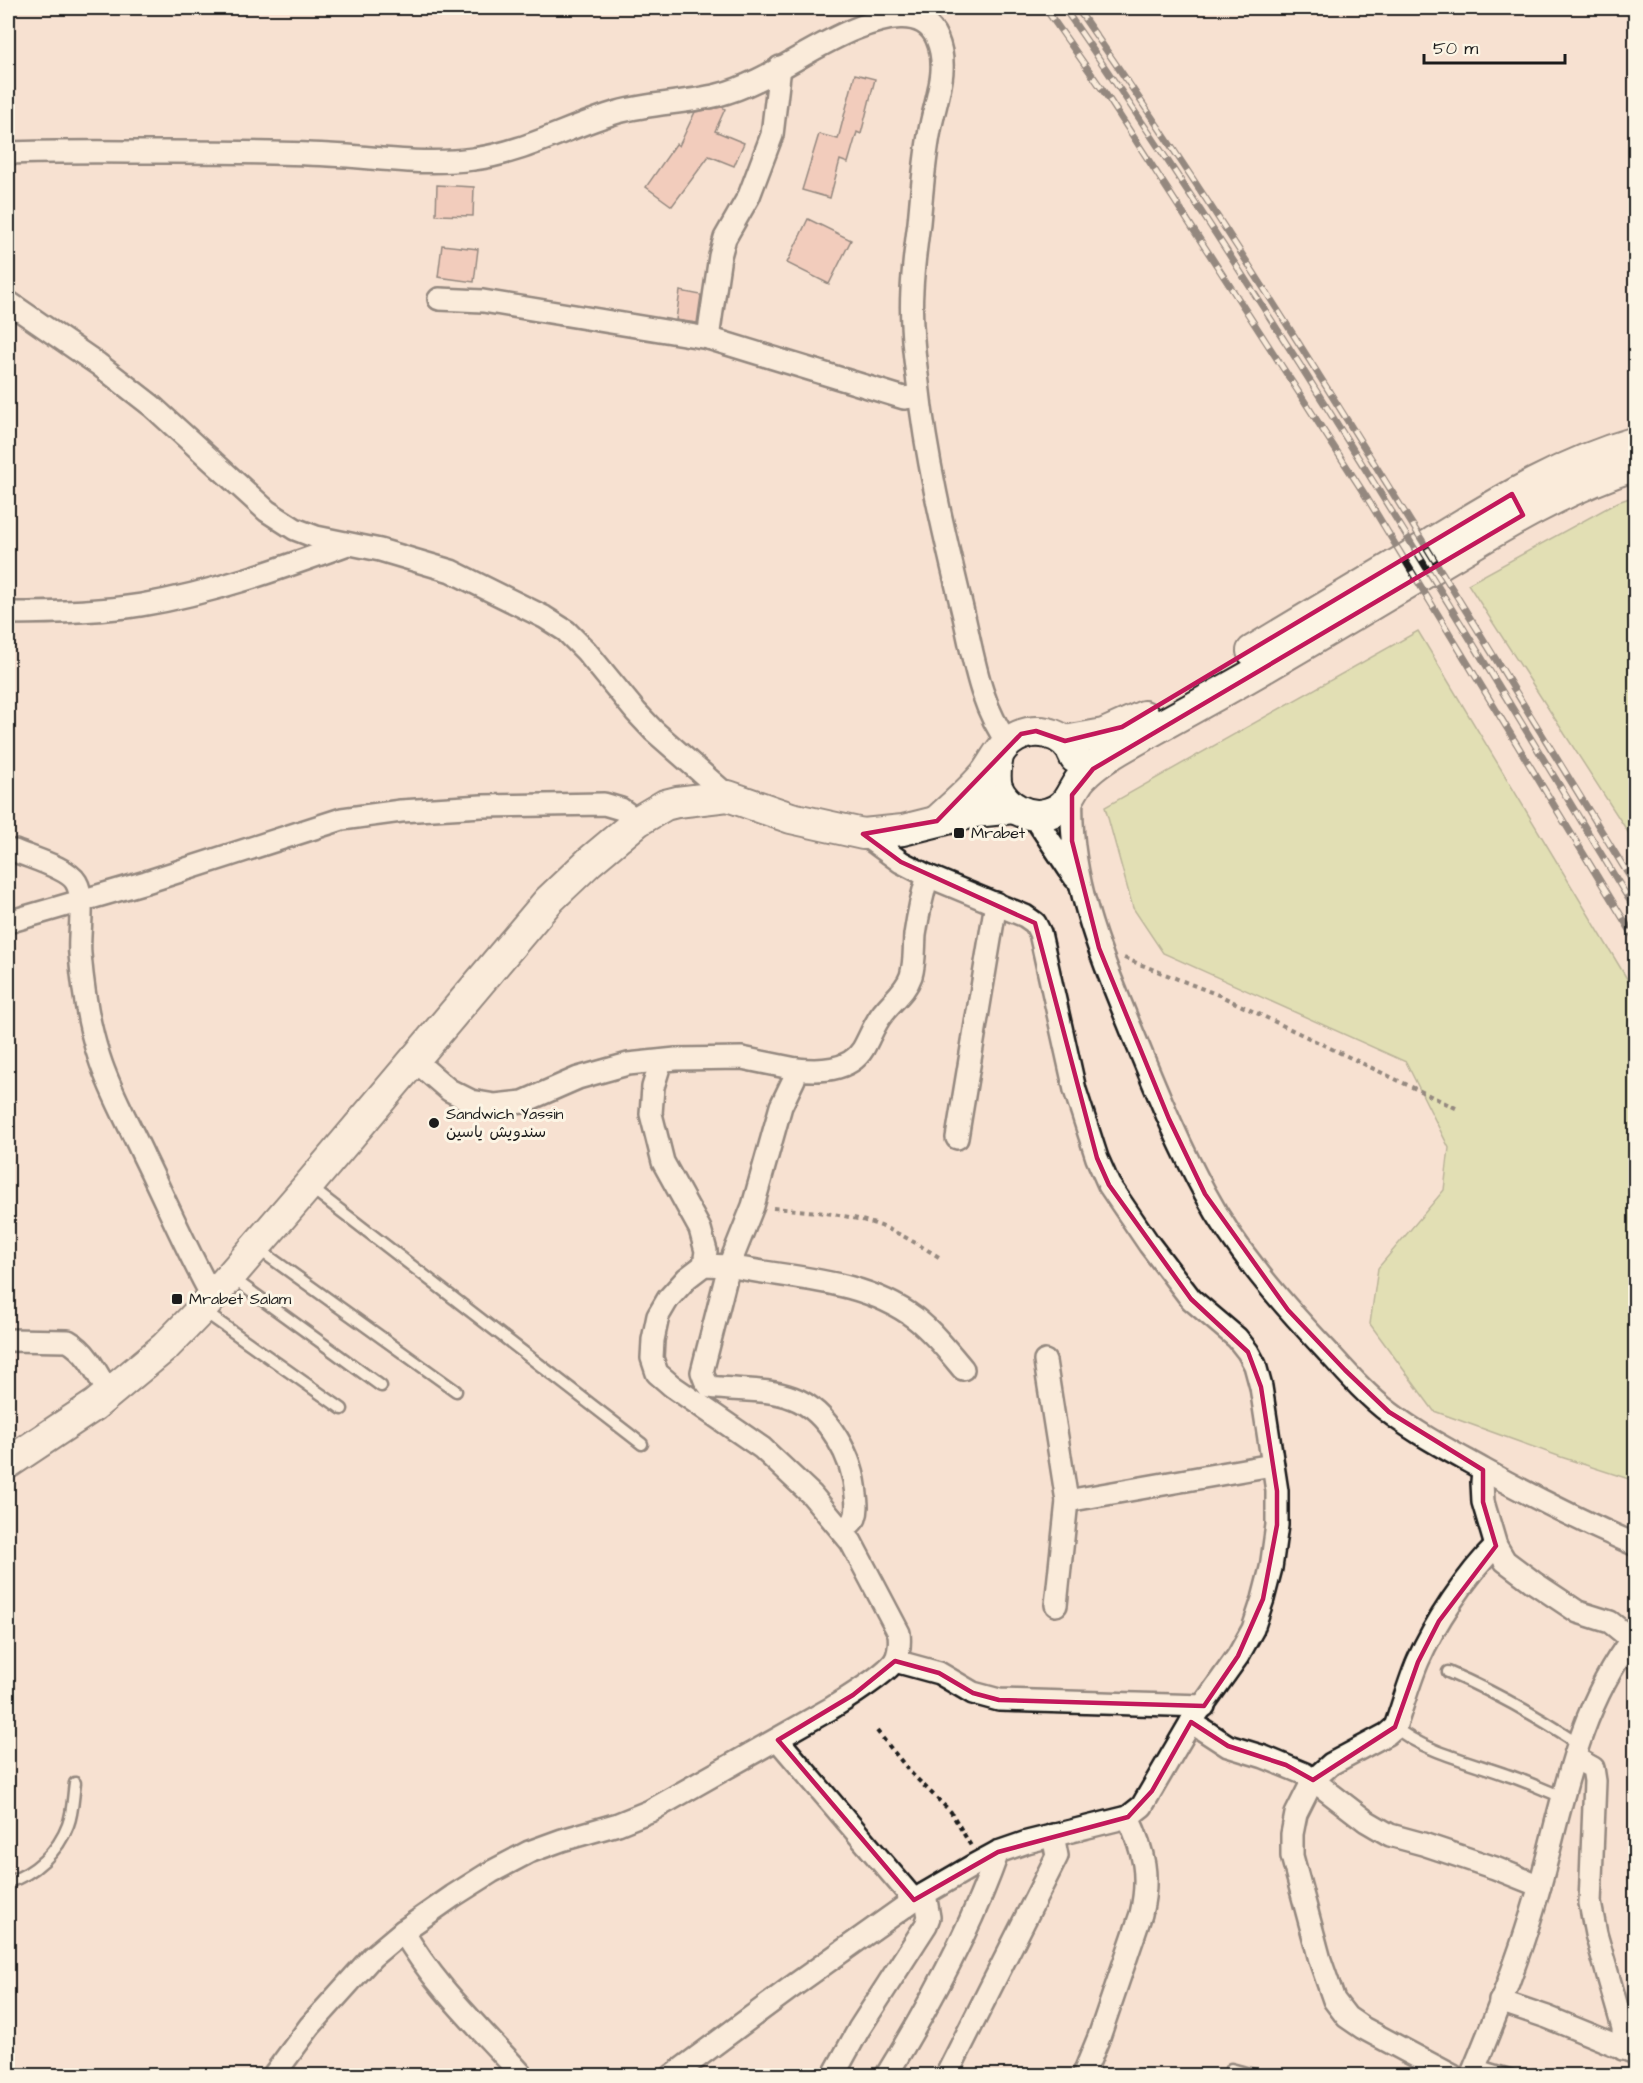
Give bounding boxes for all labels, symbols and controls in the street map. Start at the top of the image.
scale bar [1424,27,1565,65]
text: 50 m [1433,36,1478,61]
place label: Mrabet [971,822,1026,844]
marker: Mrabet [952,826,966,840]
place label: Sandwich Yassin سندويش ياسين [446,1103,564,1143]
marker: Sandwich Yassin سندويش ياسين [427,1116,441,1130]
place label: Mrabet Salam [189,1288,292,1310]
marker: Mrabet Salam [170,1292,184,1306]

